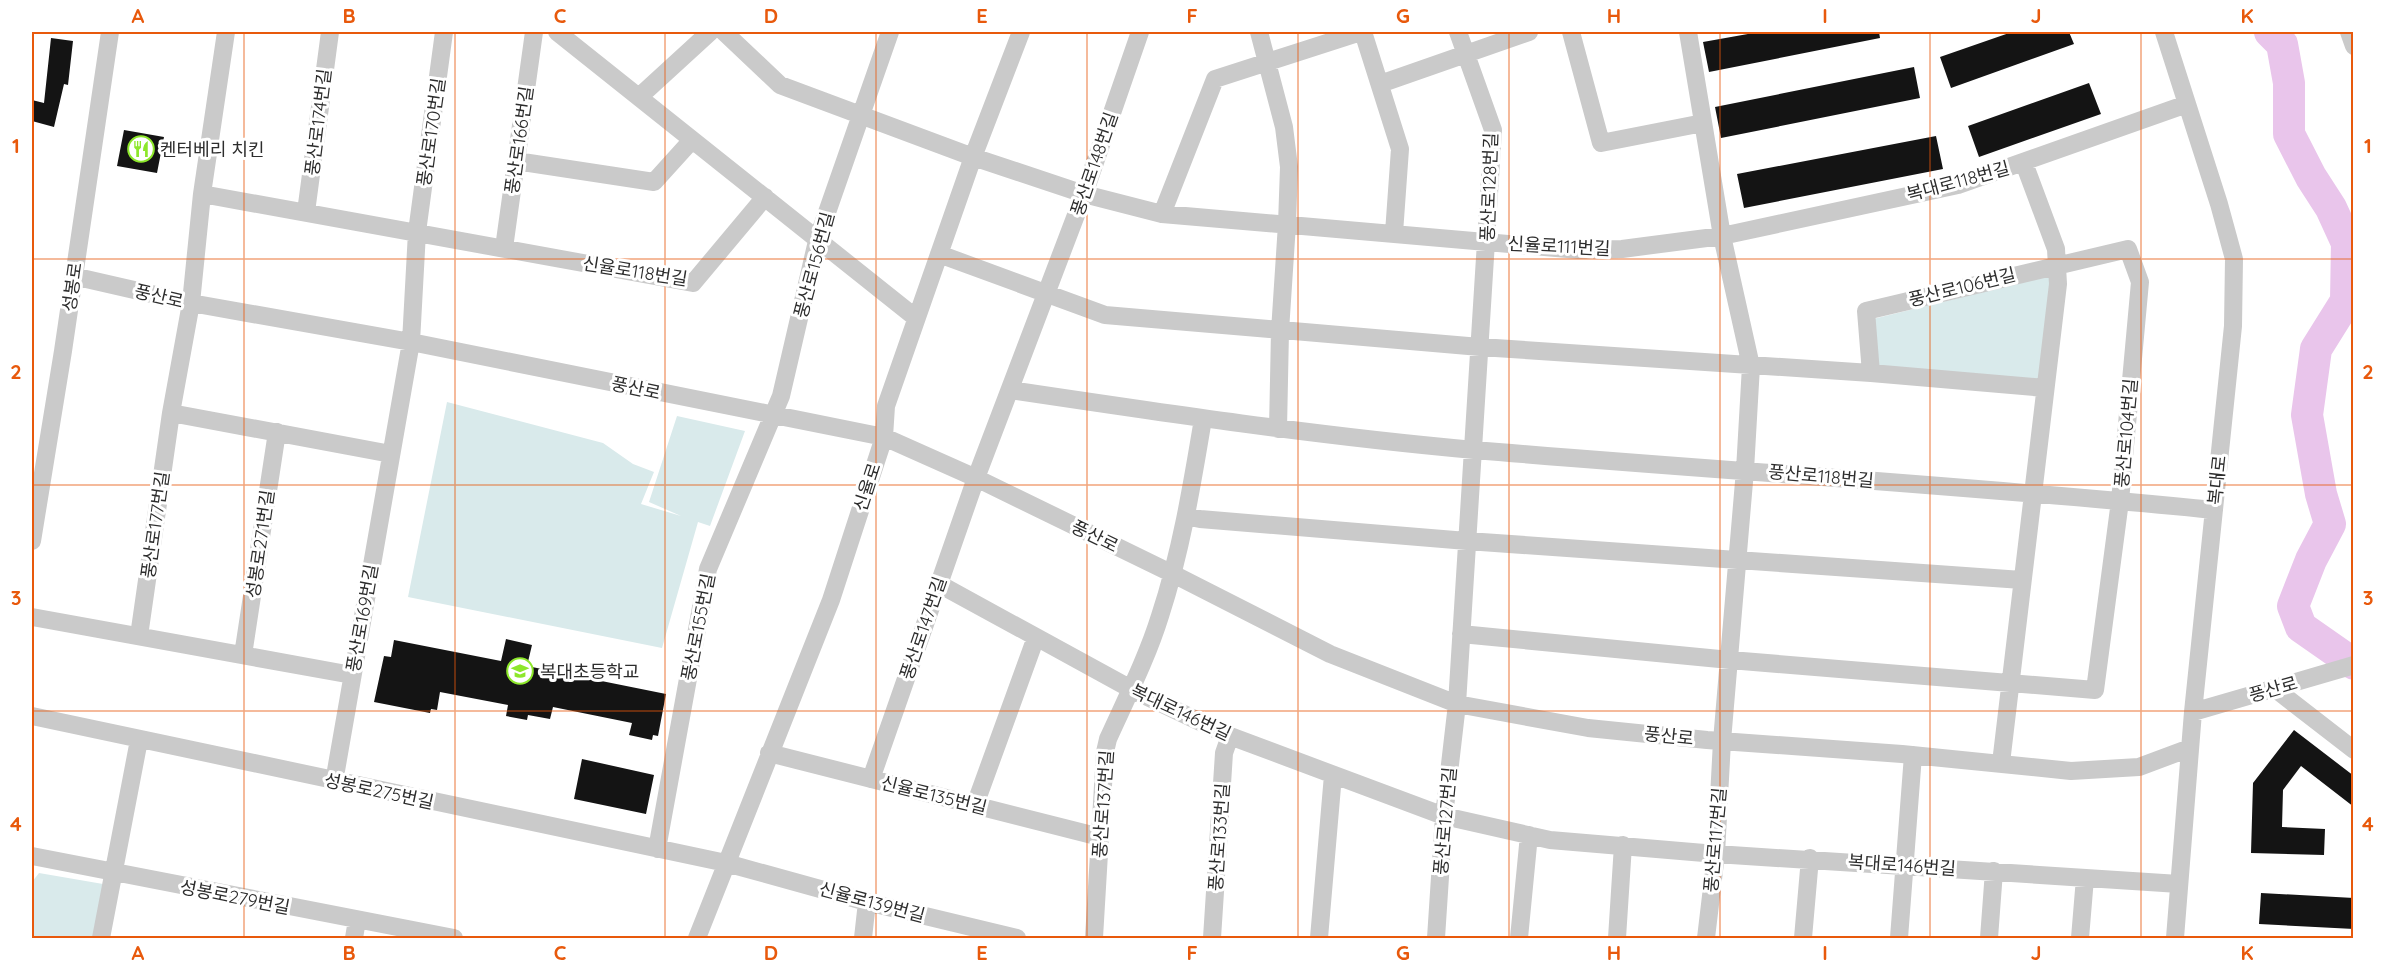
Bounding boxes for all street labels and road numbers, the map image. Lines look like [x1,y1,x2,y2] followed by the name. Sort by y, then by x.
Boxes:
[300,67,336,177] street label: 풍산로174번길
[412,76,450,188] street label: 풍산로170번길
[500,85,538,195] street label: 풍산로166번길
[1065,109,1123,219] street label: 풍산로148번길
[1476,132,1502,242] street label: 풍산로128번길
[1904,156,2012,206] street label: 복대로118번길
[789,209,839,321] street label: 풍산로156번길
[1507,232,1611,260] street label: 신율로111번길
[581,251,689,291] street label: 신율로118번길
[57,261,87,313] street label: 성봉로
[1906,263,2018,311] street label: 풍산로106번길
[132,279,186,313] street label: 풍산로
[609,372,663,404] street label: 풍산로
[2110,377,2142,489] street label: 풍산로104번길
[2203,454,2231,506] street label: 복대로
[848,460,886,514] street label: 신율로
[1767,460,1875,492] street label: 풍산로118번길
[136,470,174,580] street label: 풍산로177번길
[241,488,279,600] street label: 성봉로271번길
[1068,515,1122,557] street label: 풍산로
[341,562,383,674] street label: 풍산로169번길
[676,571,720,683] street label: 풍산로155번길
[895,573,951,683] street label: 풍산로147번길
[2246,671,2300,707] street label: 풍산로
[1127,679,1235,745] street label: 복대로146번길
[1643,722,1695,750] street label: 풍산로
[1088,749,1118,859] street label: 풍산로137번길
[1429,766,1461,876] street label: 풍산로127번길
[322,768,436,814] street label: 성봉로275번길
[878,771,990,819] street label: 신율로135번길
[1204,782,1234,892] street label: 풍산로133번길
[1699,787,1731,893] street label: 풍산로117번길
[1847,850,1957,880] street label: 복대로146번길
[178,875,292,919] street label: 성봉로279번길
[816,877,928,927] street label: 신율로139번길

